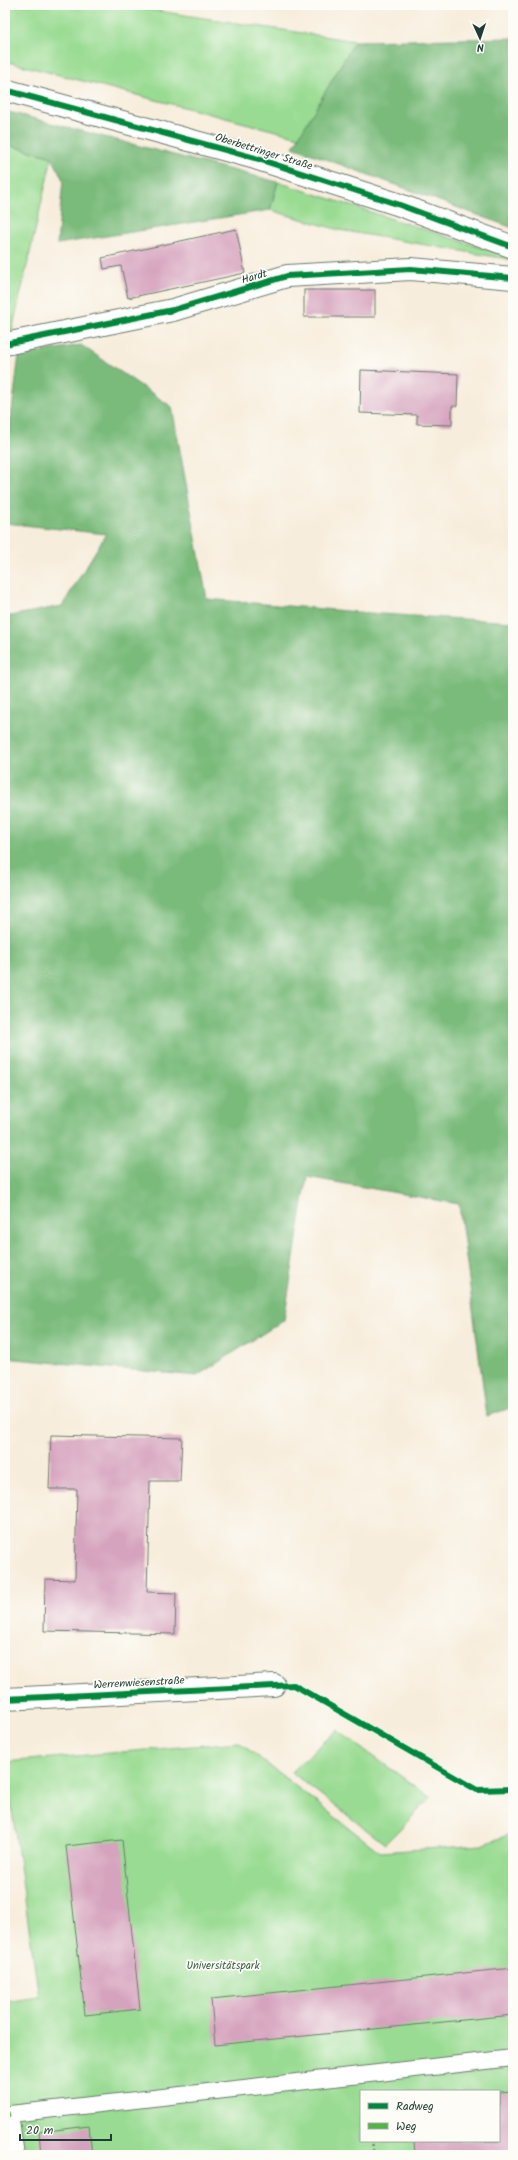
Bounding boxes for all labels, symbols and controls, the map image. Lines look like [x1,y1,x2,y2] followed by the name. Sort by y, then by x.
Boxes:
[460,18,500,58] north arrow
[476,38,484,56] text: N
[213,129,315,175] street label: Oberbettringer Straße
[239,265,270,289] street label: Hardt
[93,1672,185,1694] street label: Werrenwiesenstraße
[186,1957,260,1975] park label: Universitätspark
[360,2090,500,2142] legend
[396,2097,434,2116] text: Radweg
[20,2116,111,2142] scale bar
[396,2117,417,2136] text: Weg
[26,2121,54,2140] text: 20 m

